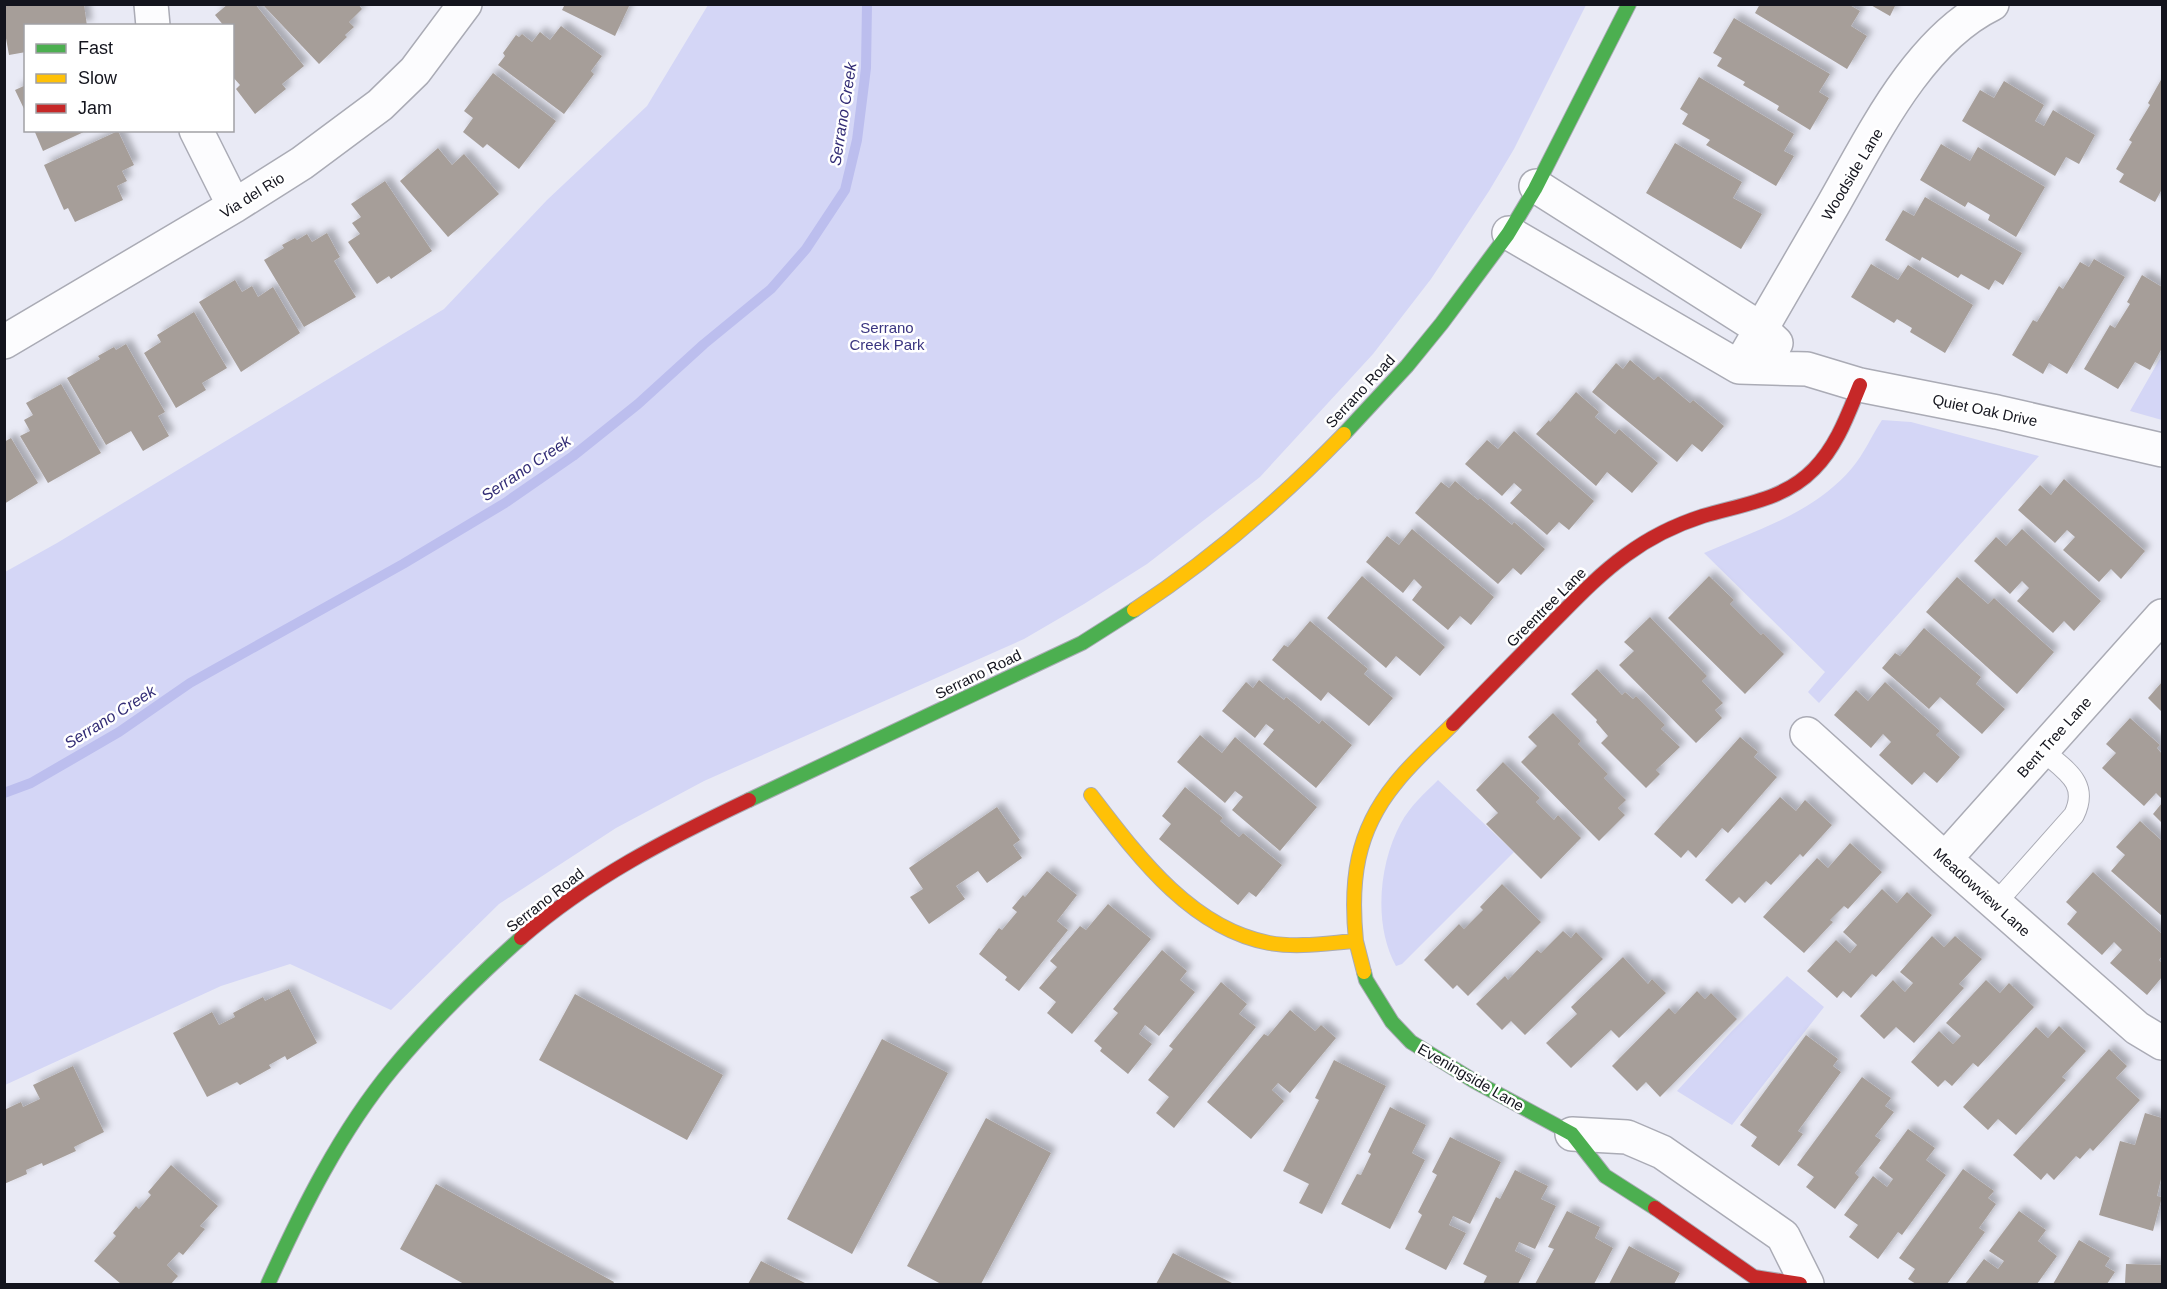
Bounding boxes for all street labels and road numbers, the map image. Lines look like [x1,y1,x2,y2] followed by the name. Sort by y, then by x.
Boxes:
[1818,125,1886,223] street label: Woodside Lane
[217,169,287,221] street label: Via del Rio
[1322,351,1398,431] street label: Serrano Road
[1931,391,2039,429] street label: Quiet Oak Drive
[1503,564,1589,650] street label: Greentree Lane
[932,646,1024,702] street label: Serrano Road
[2013,693,2095,781] street label: Bent Tree Lane
[1930,844,2034,940] street label: Meadowview Lane
[503,865,587,935] street label: Serrano Road
[1415,1040,1527,1114] street label: Eveningside Lane

